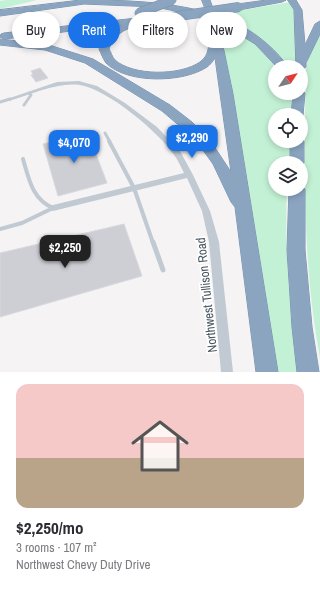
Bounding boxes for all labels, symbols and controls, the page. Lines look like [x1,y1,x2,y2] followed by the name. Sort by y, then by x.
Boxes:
[12,12,60,48] chip: Buy
[68,12,120,48] chip: Rent
[128,12,188,48] chip: Filters
[196,12,247,48] chip: New
[268,60,308,100] north arrow
[268,60,308,196] map controls
[268,108,308,148] button: locate
[159,125,225,159] pin: $2,290
[176,129,208,146] text: $2,290
[41,130,107,164] pin: $4,070
[58,134,90,151] text: $4,070
[268,156,308,196] button: layers
[32,235,98,269] pin: $2,250
[192,236,221,353] street label: Northwest Tullison Road
[49,239,81,256] text: $2,250
[124,410,196,482] icon: home
[16,516,83,539] text: $2,250/mo
[16,539,97,556] text: 3 rooms · 107 m²
[16,556,150,573] text: Northwest Chevy Duty Drive

